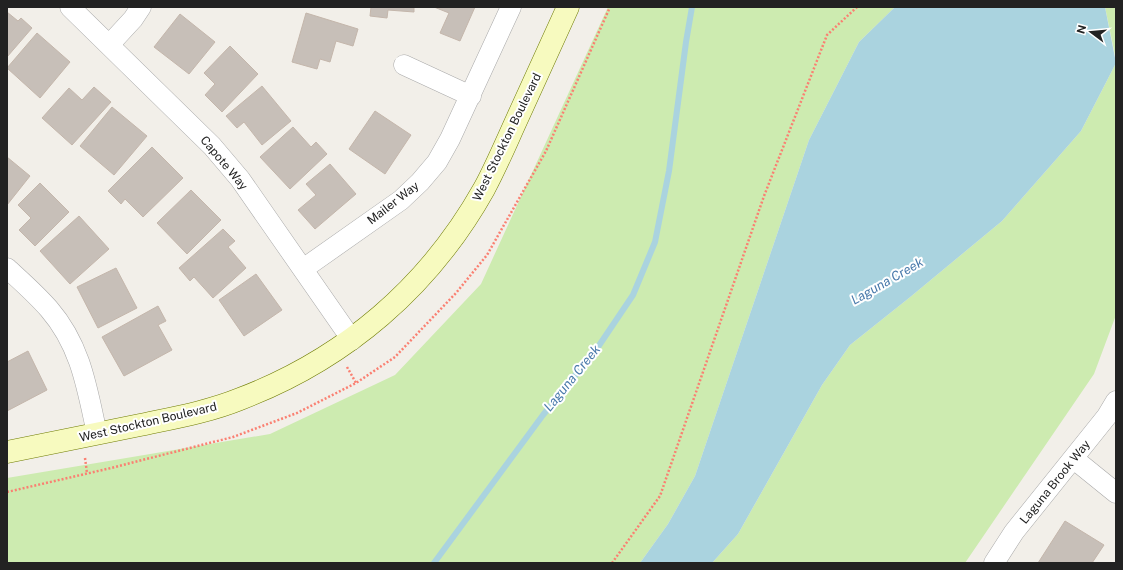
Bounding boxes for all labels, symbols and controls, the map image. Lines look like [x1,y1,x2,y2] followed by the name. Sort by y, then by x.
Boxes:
[1071,12,1111,52] north arrow
[1074,23,1088,35] text: N
[470,71,544,203] street label: West Stockton Boulevard
[197,133,251,193] street label: Capote Way
[364,178,422,227] street label: Mailer Way
[848,254,926,308] water label: Laguna Creek
[541,342,603,414] water label: Laguna Creek
[78,399,218,445] street label: West Stockton Boulevard
[1017,437,1093,527] street label: Laguna Brook Way

